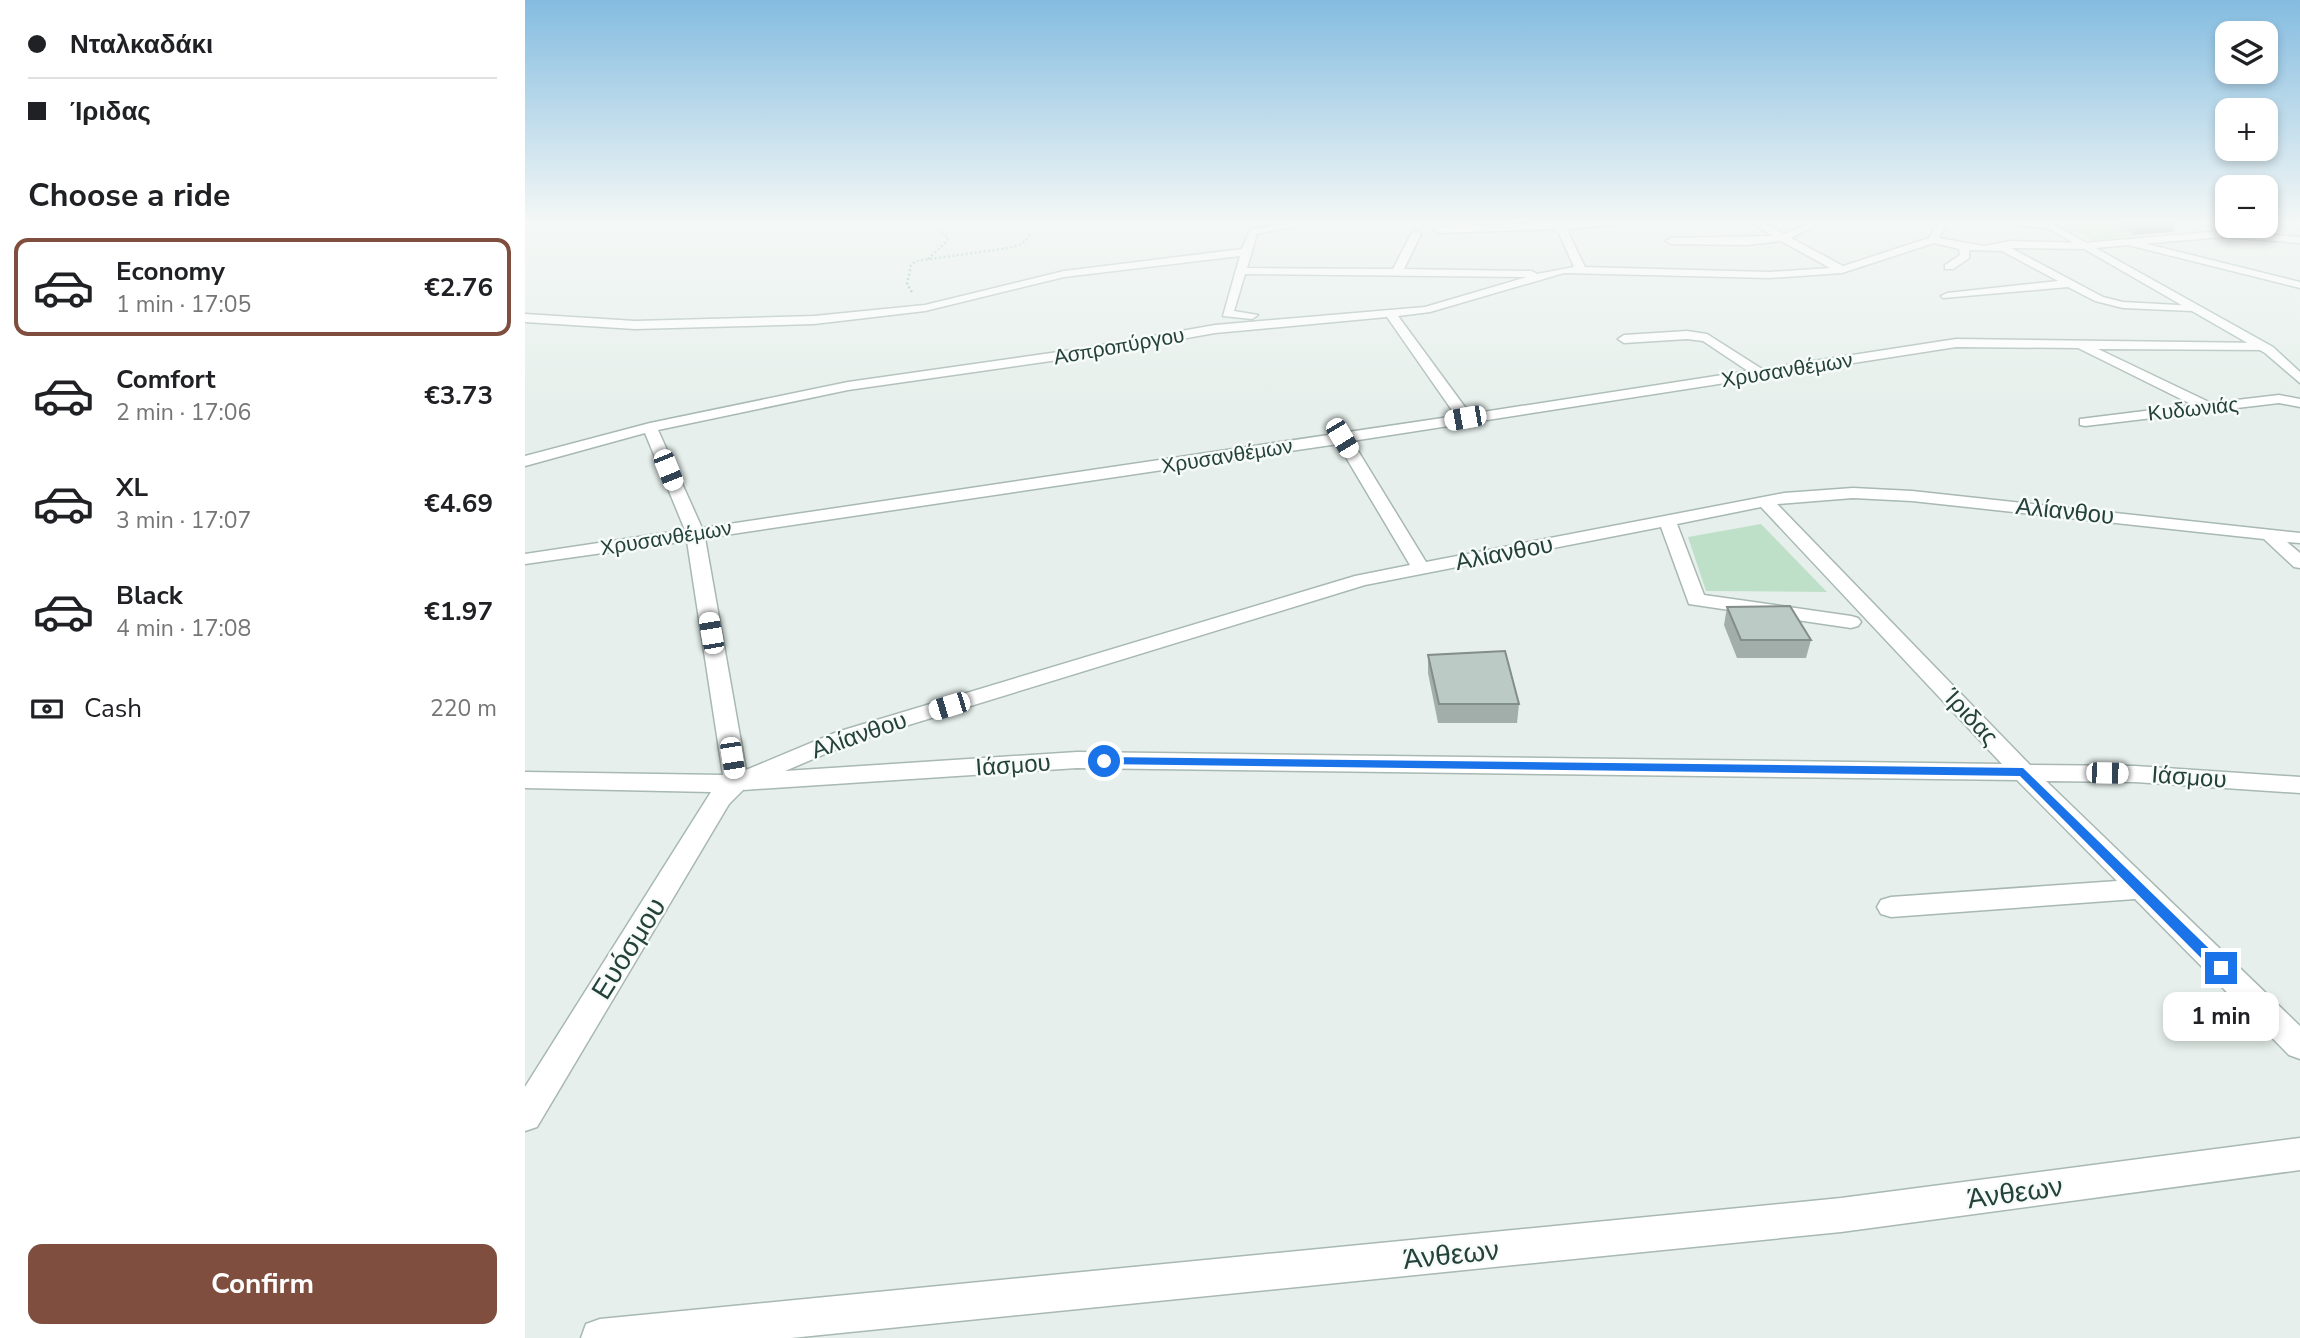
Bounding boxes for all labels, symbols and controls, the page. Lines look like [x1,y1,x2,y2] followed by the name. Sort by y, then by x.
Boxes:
[2215,21,2278,238] map controls
[2215,21,2278,84] button: layers
[70,27,213,62] text: Νταλκαδάκι
[70,94,151,129] text: Ίριδας
[2215,98,2278,161] button: +
[28,174,230,217] text: Choose a ride
[2215,175,2278,238] button: −
[116,254,225,289] text: Economy
[32,256,95,319] icon: car
[424,270,493,305] text: €2.76
[116,289,251,320] text: 1 min · 17:05
[1051,321,1187,371] street label: Ασπροπύργου
[1719,346,1855,394] street label: Χρυσανθέμων
[116,362,216,397] text: Comfort
[32,364,95,427] icon: car
[424,378,493,413] text: €3.73
[2146,390,2240,428] street label: Κυδωνιάς
[116,397,251,428] text: 2 min · 17:06
[1443,404,1488,432] car
[1323,415,1362,461] car
[1159,432,1295,480] street label: Χρυσανθέμων
[651,447,686,493] car
[116,470,148,505] text: XL
[32,472,95,535] icon: car
[424,486,493,521] text: €4.69
[2014,490,2116,532] street label: Αλίανθου
[116,505,251,536] text: 3 min · 17:07
[598,514,734,562] street label: Χρυσανθέμων
[1452,528,1556,578] street label: Αλίανθου
[116,578,183,613] text: Black
[32,580,95,643] icon: car
[424,594,493,629] text: €1.97
[698,610,725,656] car
[116,613,251,644] text: 4 min · 17:08
[1936,681,2006,752] street label: Ίριδας
[28,690,66,728] icon: cash
[926,690,973,722] car
[84,691,142,726] text: Cash
[430,693,497,724] text: 220 m
[807,704,911,766] street label: Αλίανθου
[719,736,746,780] car
[1088,745,1120,777] route start
[974,746,1052,784] street label: Ιάσμου
[2150,758,2228,796] street label: Ιάσμου
[2086,762,2129,784] car
[583,890,675,1007] street label: Ευόσμου
[2205,952,2237,984] route end
[2163,992,2279,1042] callout: 1 min
[2191,1001,2251,1032] text: 1 min
[1965,1167,2065,1218] street label: Άνθεων
[1401,1231,1501,1279] street label: Άνθεων
[28,1244,497,1324] button: Confirm

